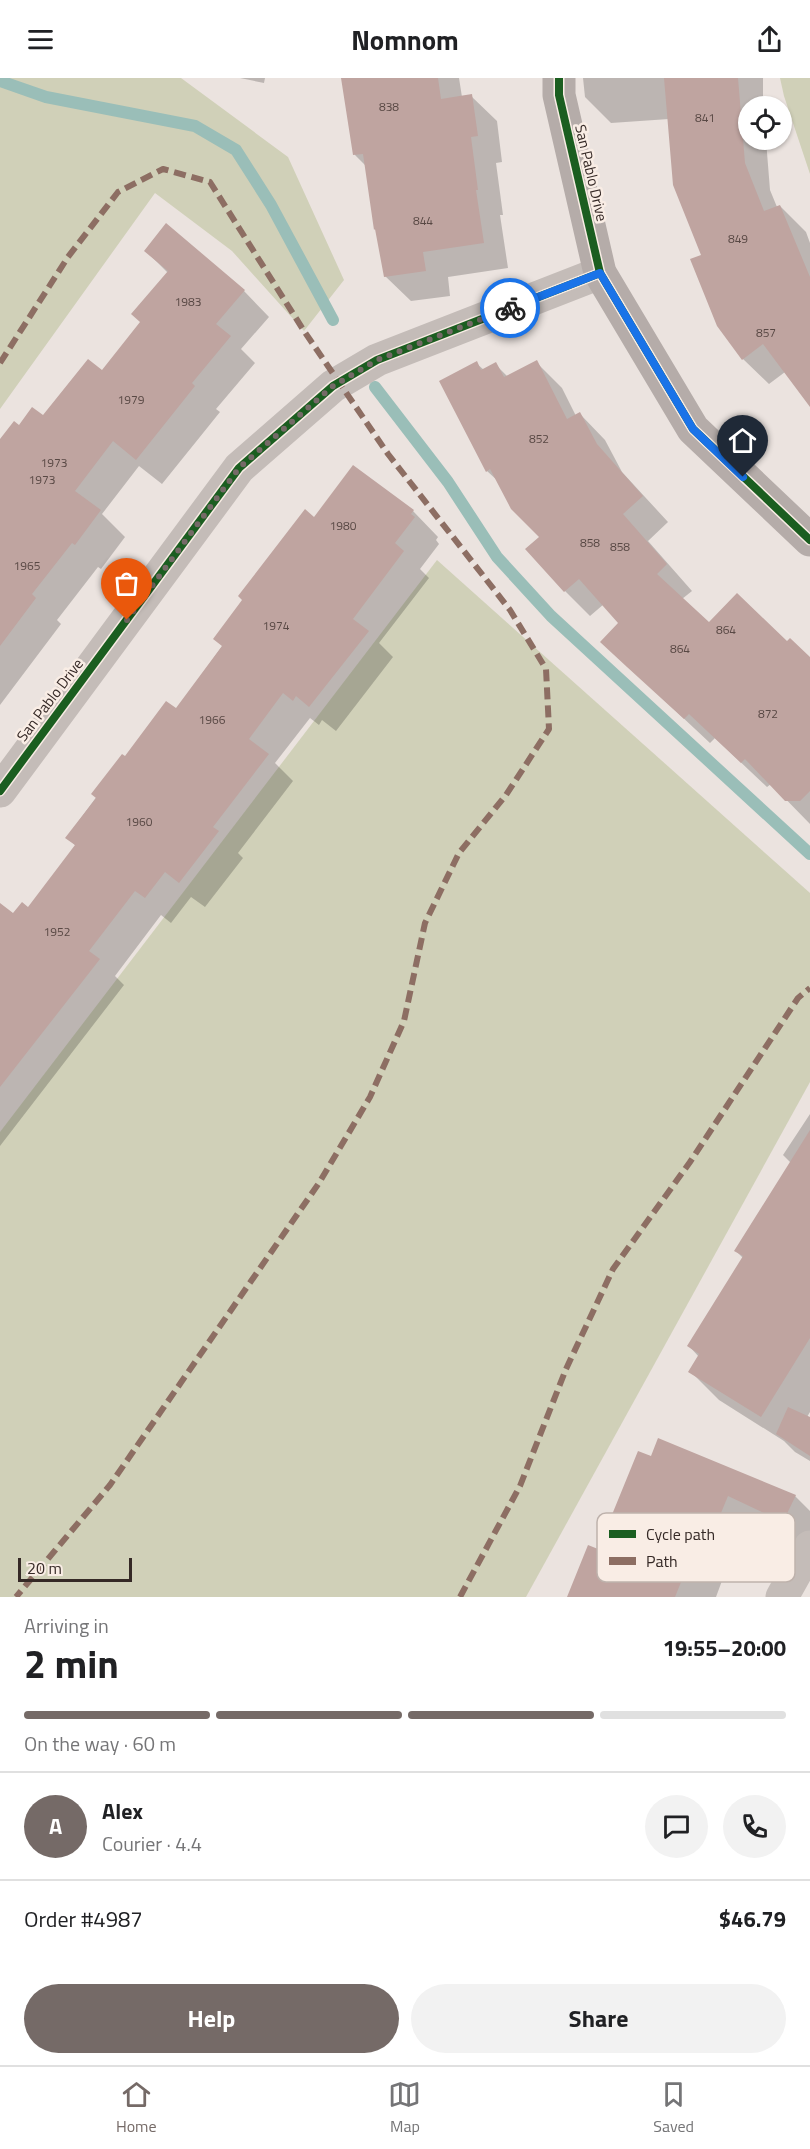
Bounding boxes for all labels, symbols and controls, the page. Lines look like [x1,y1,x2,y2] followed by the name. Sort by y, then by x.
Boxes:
[351,19,459,60] text: Nomnom
[24,23,57,56] icon: menu
[753,23,786,56] icon: share
[738,96,792,150] map controls
[738,96,792,150] button: locate
[379,97,399,116] house number: 838
[695,108,715,127] house number: 841
[569,122,614,224] street label: San Pablo Drive
[413,211,433,230] house number: 844
[728,229,748,248] house number: 849
[480,278,540,338] courier
[175,292,201,311] house number: 1983
[494,292,527,325] icon: bike
[756,323,776,342] house number: 857
[118,390,145,409] house number: 1979
[717,415,768,477] pin
[726,424,759,457] icon: home
[529,429,549,448] house number: 852
[41,453,67,472] house number: 1973
[29,470,55,489] house number: 1973
[330,516,357,535] house number: 1980
[580,533,600,552] house number: 858
[610,537,630,556] house number: 858
[14,556,41,575] house number: 1965
[101,558,152,620] pin
[110,567,143,600] icon: bag
[263,616,290,635] house number: 1974
[716,620,736,639] house number: 864
[670,639,690,658] house number: 864
[11,653,88,746] street label: San Pablo Drive
[758,704,778,723] house number: 872
[199,710,226,729] house number: 1966
[126,812,153,831] house number: 1960
[44,922,70,941] house number: 1952
[597,1513,795,1582] legend
[646,1522,715,1546] text: Cycle path
[646,1549,678,1573] text: Path
[18,1555,132,1582] scale bar
[27,1556,62,1580] text: 20 m
[24,1610,109,1641] text: Arriving in
[663,1631,786,1665] text: 19:55–20:00
[24,1634,119,1693] text: 2 min
[24,1728,176,1759] text: On the way · 60 m
[102,1794,143,1828] text: Alex
[645,1795,708,1858] button: chat
[723,1795,786,1858] button: phone
[49,1809,62,1843] text: A
[102,1828,202,1859] text: Courier · 4.4
[24,1902,143,1936] text: Order #4987
[719,1902,786,1936] text: $46.79
[24,1984,399,2053] button: Help
[411,1984,786,2053] button: Share
[116,2078,157,2138] tab: Home
[388,2078,421,2138] tab: Map
[653,2078,694,2138] tab: Saved

